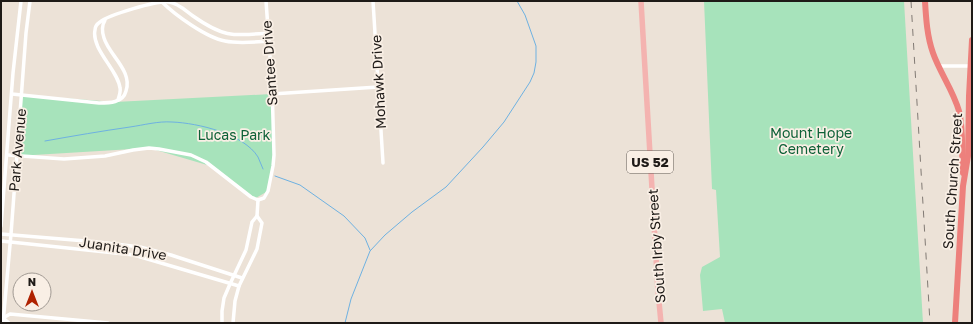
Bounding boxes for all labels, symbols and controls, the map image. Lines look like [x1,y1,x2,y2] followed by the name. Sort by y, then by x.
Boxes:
[258,20,280,106] street label: Santee Drive
[367,34,389,130] street label: Mohawk Drive
[5,108,29,192] street label: Park Avenue
[939,112,965,250] street label: South Church Street
[770,124,852,157] park label: Mount Hope Cemetery
[198,126,271,143] park label: Lucas Park
[627,151,673,173] road number: US 52
[644,188,668,304] street label: South Irby Street
[78,233,168,263] street label: Juanita Drive
[12,272,52,312] north arrow
[28,275,36,288] text: N

